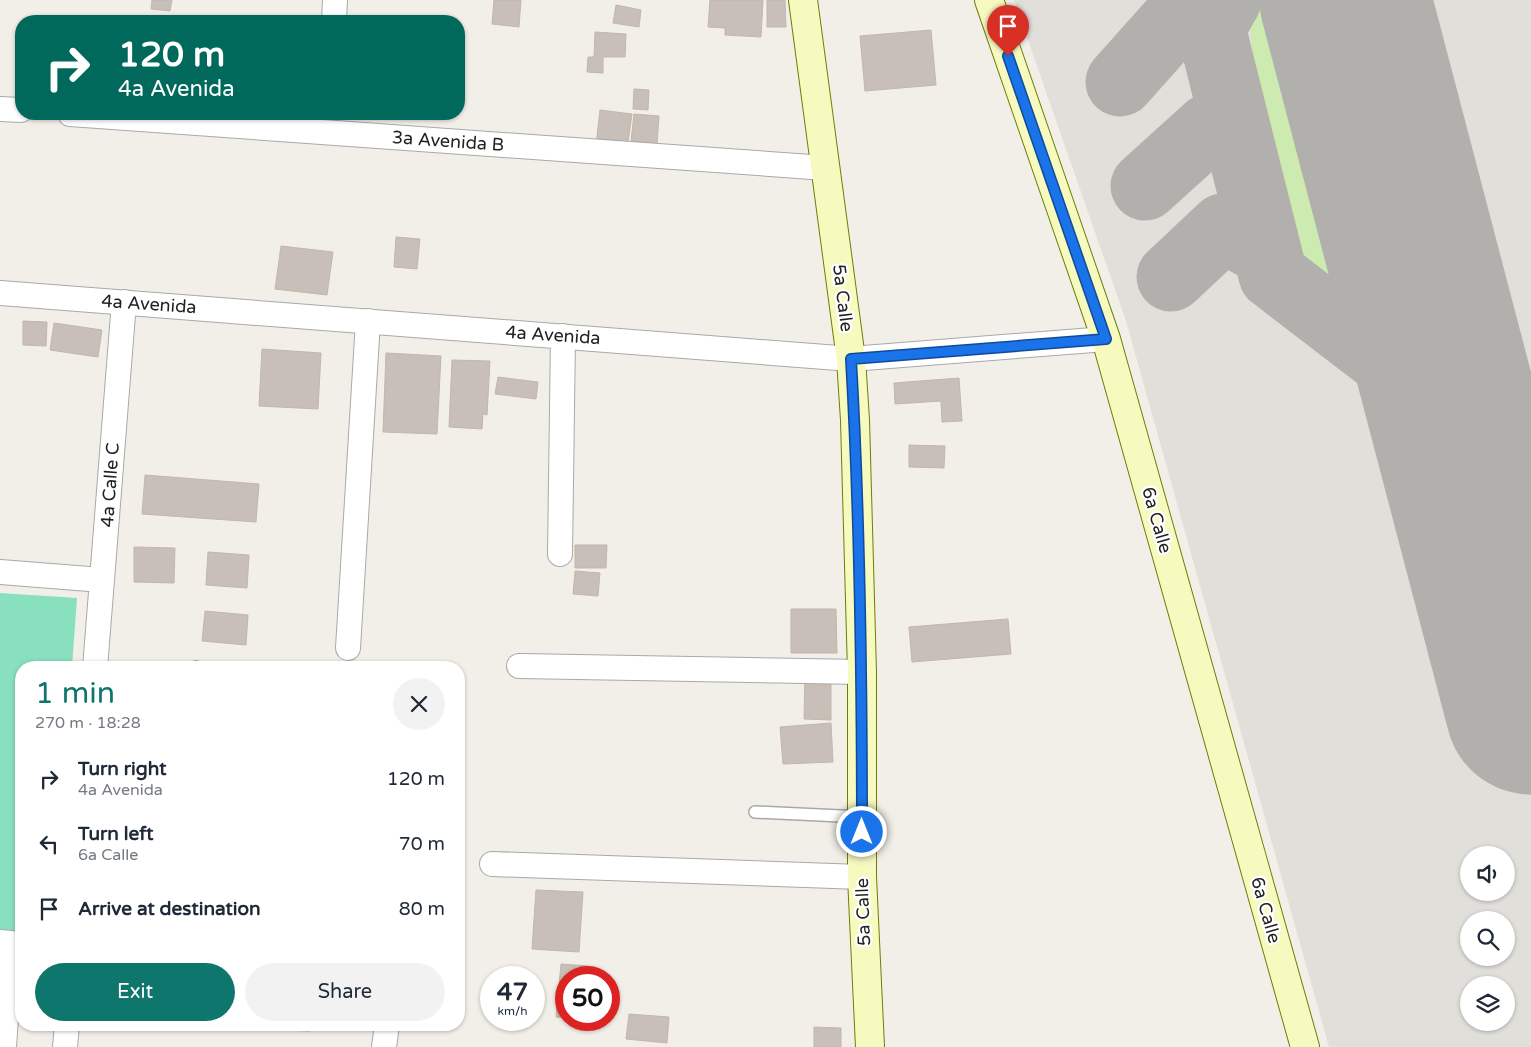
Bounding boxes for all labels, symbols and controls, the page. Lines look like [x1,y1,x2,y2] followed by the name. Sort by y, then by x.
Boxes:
[987,5,1029,56] pin
[994,12,1022,40] icon: arrive
[118,34,225,76] text: 120 m
[35,35,100,100] icon: right
[118,76,235,102] text: 4a Avenida
[391,126,505,156] street label: 3a Avenida B
[828,263,858,333] street label: 5a Calle
[101,290,197,318] street label: 4a Avenida
[505,321,601,349] street label: 4a Avenida
[96,442,124,528] street label: 4a Calle C
[1137,484,1177,556] street label: 6a Calle
[35,675,115,712] text: 1 min
[393,678,445,730] button: close
[35,713,141,733] text: 270 m · 18:28
[78,758,166,780] text: Turn right
[35,765,63,793] icon: right
[387,768,445,790] text: 120 m
[78,780,163,800] text: 4a Avenida
[835,805,887,857] position arrow
[78,823,154,845] text: Turn left
[35,830,63,858] icon: left
[399,833,445,855] text: 70 m
[78,845,138,865] text: 6a Calle
[1460,846,1515,1031] map controls
[1460,846,1515,901] button: sound
[1246,874,1286,946] street label: 6a Calle
[851,878,875,946] street label: 5a Calle
[35,895,63,923] icon: arrive
[78,898,261,920] text: Arrive at destination
[399,898,445,920] text: 80 m
[1460,911,1515,966] button: search
[35,963,235,1021] button: Exit
[245,963,445,1021] button: Share
[555,966,620,1031] speed limit sign: 50
[1460,976,1515,1031] button: layers
[497,977,528,1007] text: 47
[497,1004,528,1018] text: km/h

